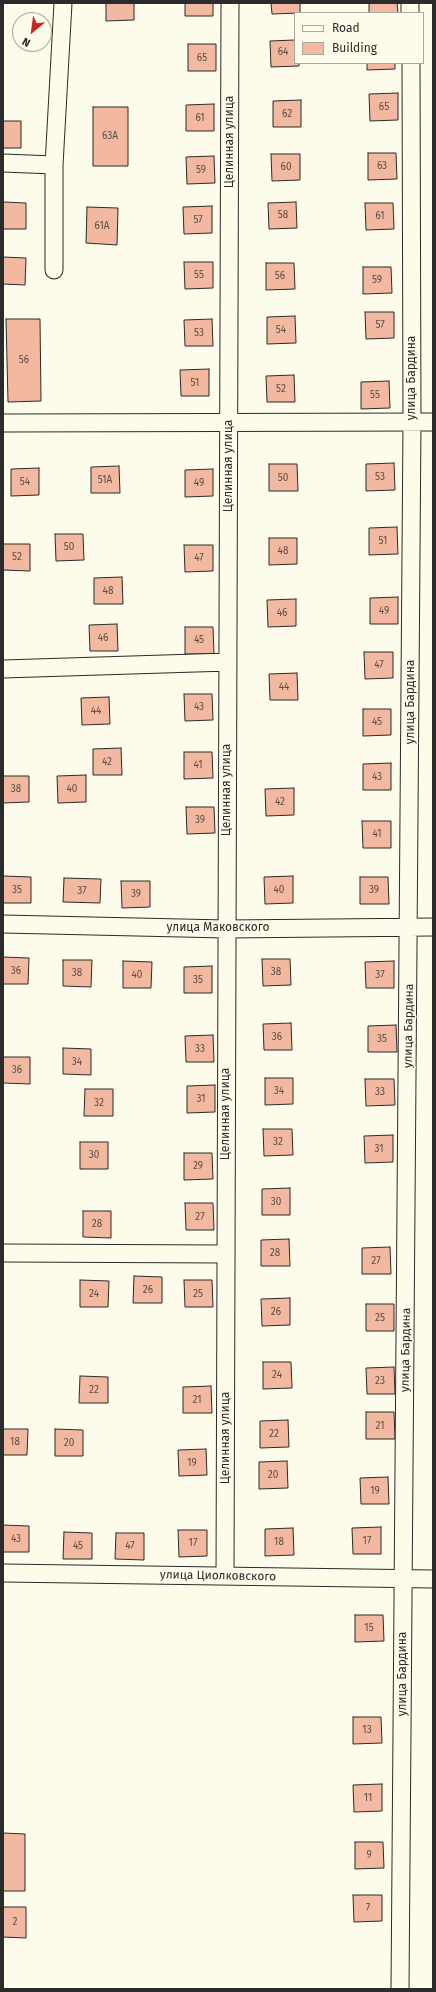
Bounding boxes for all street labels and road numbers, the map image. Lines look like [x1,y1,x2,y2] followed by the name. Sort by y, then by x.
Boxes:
[223,96,237,188] street label: Целинная улица
[405,336,419,420] street label: улица Бардина
[222,420,236,512] street label: Целинная улица
[404,660,418,744] street label: улица Бардина
[220,744,234,836] street label: Целинная улица
[166,921,270,935] street label: улица Маковского
[401,984,417,1068] street label: улица Бардина
[219,1068,233,1160] street label: Целинная улица
[398,1308,414,1392] street label: улица Бардина
[219,1392,233,1484] street label: Целинная улица
[160,1568,276,1584] street label: улица Циолковского
[396,1632,410,1716] street label: улица Бардина

